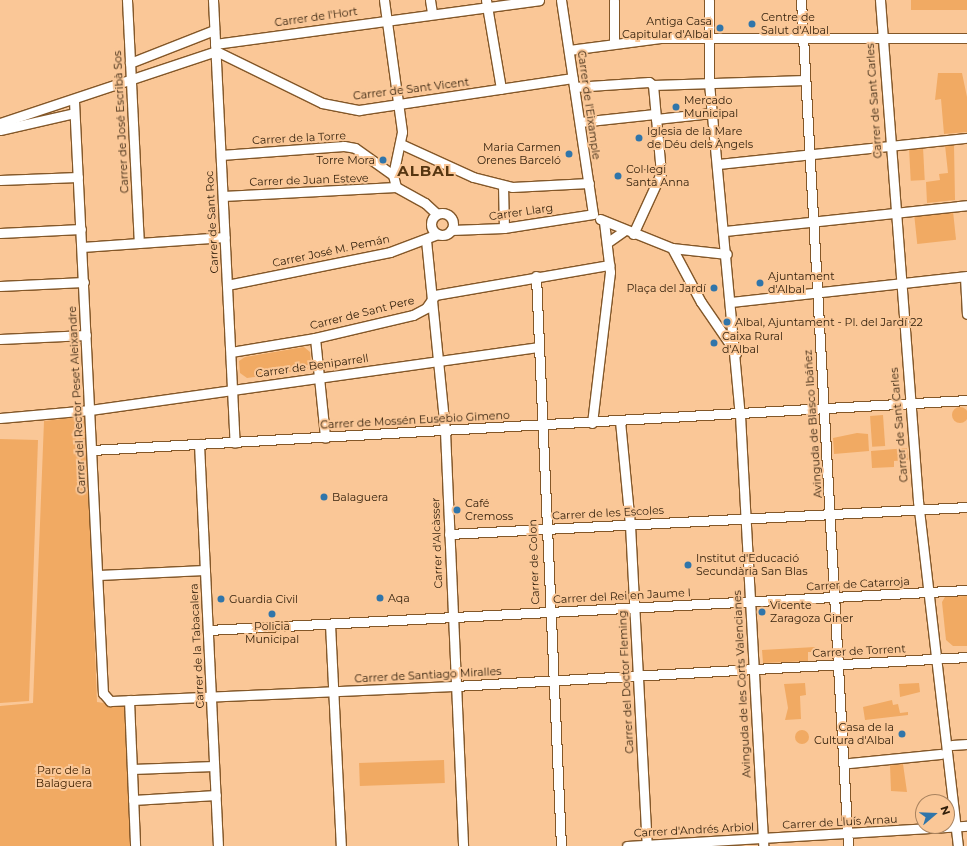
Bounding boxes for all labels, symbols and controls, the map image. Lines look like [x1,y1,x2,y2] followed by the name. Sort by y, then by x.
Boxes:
[274,5,358,29] street label: Carrer de l'Hort
[761,11,829,37] place label: Centre de Salut d'Albal
[622,15,712,41] place label: Antiga Casa Capitular d'Albal
[746,18,758,30] marker: Centre de Salut d'Albal
[715,23,725,33] marker: Antiga Casa Capitular d'Albal
[863,43,885,159] street label: Carrer de Sant Carles
[111,50,131,194] street label: Carrer de José Escribà Sos
[575,50,603,160] street label: Carrer de l'Eixample
[352,75,470,103] street label: Carrer de Sant Vicent
[684,94,738,120] place label: Mercado Municipal
[671,102,681,112] marker: Mercado Municipal
[647,125,753,151] place label: Iglesia de la Mare de Déu dels Àngels
[252,129,346,147] street label: Carrer de la Torre
[634,133,644,143] marker: Iglesia de la Mare de Déu dels Àngels
[477,141,561,167] place label: Maria Carmen Orenes Barceló
[564,149,574,159] marker: Maria Carmen Orenes Barceló
[316,153,375,167] place label: Torre Mora
[378,155,388,165] marker: Torre Mora
[397,162,455,180] district label: ALBAL
[626,163,690,189] place label: Col·legi Santa Anna
[203,170,221,274] street label: Carrer de Sant Roc
[249,171,369,189] street label: Carrer de Juan Esteve
[613,171,623,181] marker: Col·legi Santa Anna
[488,201,554,223] street label: Carrer Llarg
[271,232,391,270] street label: Carrer José M. Pemán
[768,270,835,296] place label: Ajuntament d'Albal
[755,278,765,288] marker: Ajuntament d'Albal
[626,281,706,295] place label: Plaça del Jardí
[709,283,719,293] marker: Plaça del Jardí
[308,294,416,332] street label: Carrer de Sant Pere
[65,306,89,494] street label: Carrer del Rector Peset Aleixandre
[735,315,923,329] place label: Albal, Ajuntament - Pl. del Jardí 22
[722,317,732,327] marker: Albal, Ajuntament - Pl. del Jardí 22
[722,330,783,356] place label: Caixa Rural d'Albal
[709,338,719,348] marker: Caixa Rural d'Albal
[801,349,825,499] street label: Avinguda de Blasco Ibáñez
[255,352,369,380] street label: Carrer de Beniparrell
[887,367,911,483] street label: Carrer de Sant Carles
[320,408,510,432] street label: Carrer de Mossén Eusebio Gimeno
[332,490,388,504] place label: Balaguera
[319,492,329,502] marker: Balaguera
[429,497,445,589] street label: Carrer d'Alcàsser
[465,497,513,523] place label: Café Cremoss
[552,503,664,523] street label: Carrer de les Escoles
[452,505,462,515] marker: Café Cremoss
[526,519,542,605] street label: Carrer de Colon
[696,552,808,578] place label: Institut d'Educació Secundària San Blas
[683,560,693,570] marker: Institut d'Educació Secundària San Blas
[806,575,910,593] street label: Carrer de Catarroja
[187,583,207,709] street label: Carrer de la Tabacalera
[553,586,691,606] street label: Carrer del Rei en Jaume I
[730,590,754,778] street label: Avinguda de les Corts Valencianes
[388,591,410,605] place label: Aqa
[229,592,298,606] place label: Guardia Civil
[375,593,385,603] marker: Aqa
[216,594,226,604] marker: Guardia Civil
[770,599,853,625] place label: Vicente Zaragoza Giner
[757,607,767,617] marker: Vicente Zaragoza Giner
[267,609,277,619] marker: Policia Municipal
[616,610,636,754] street label: Carrer del Doctor Fleming
[245,620,299,646] place label: Policia Municipal
[812,642,906,660] street label: Carrer de Torrent
[354,665,502,685] street label: Carrer de Santiago Miralles
[814,721,894,747] place label: Casa de la Cultura d'Albal
[897,729,907,739] marker: Casa de la Cultura d'Albal
[36,764,92,790] park label: Parc de la Balaguera
[915,794,955,834] north arrow
[937,804,953,817] text: N
[782,812,898,832] street label: Carrer de Lluís Arnau
[634,820,754,840] street label: Carrer d'Andrés Arbiol

